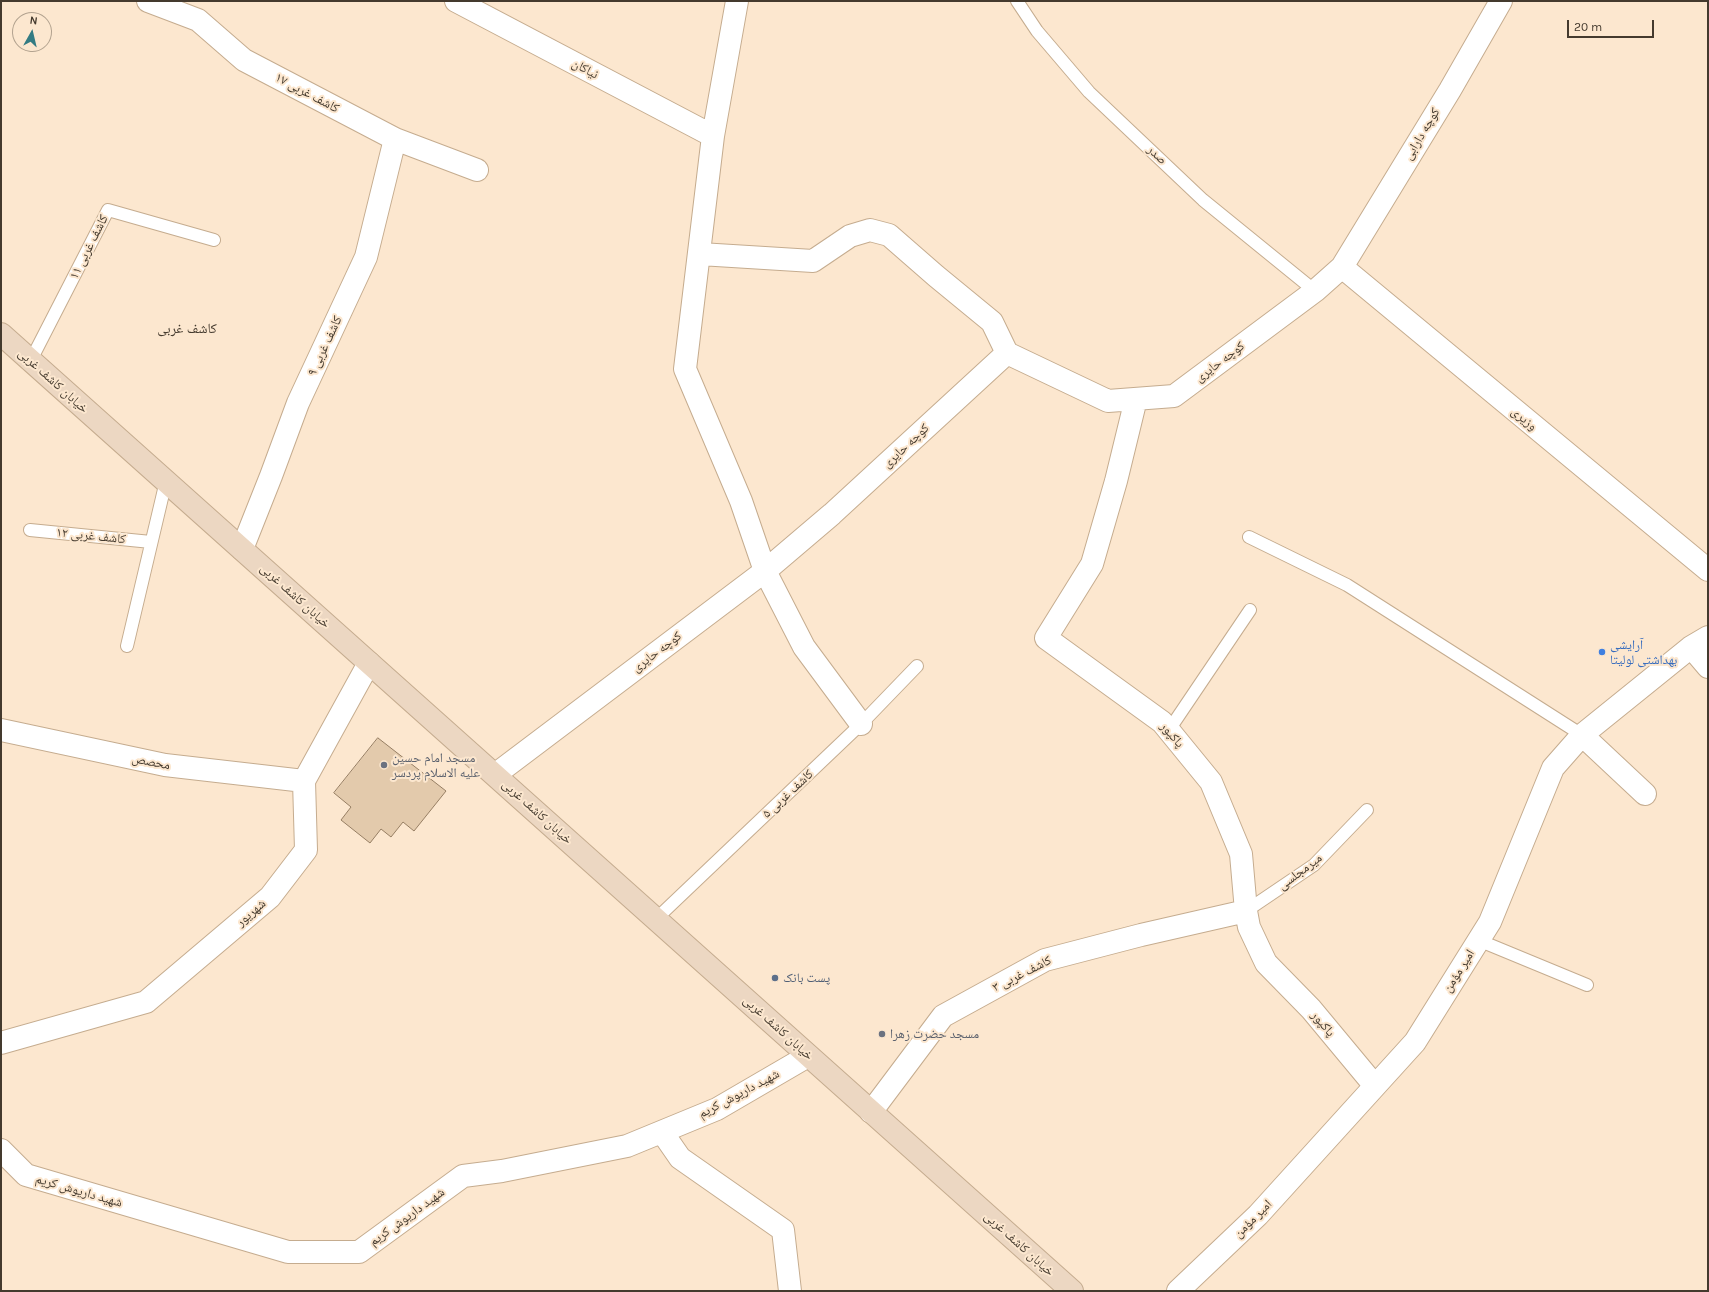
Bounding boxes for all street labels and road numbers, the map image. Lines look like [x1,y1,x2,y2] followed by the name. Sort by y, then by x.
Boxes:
[569,56,601,82] street label: نیاکان
[272,70,342,116] street label: کاشف غربی ۱۷
[1400,105,1444,163] street label: کوچه دارابی
[1144,142,1170,168] street label: صدر
[66,212,112,282] street label: کاشف غربی ۱۱
[304,314,346,378] street label: کاشف غربی ۹
[1192,338,1248,386] street label: کوچه حایری
[15,345,91,417] street label: خیابان کاشف غربی
[1508,404,1540,434] street label: وزیری
[879,421,933,471] street label: کوچه حایری
[55,525,127,547] street label: کاشف غربی ۱۲
[257,560,333,632] street label: خیابان کاشف غربی
[629,628,685,676] street label: کوچه حایری
[1157,719,1187,751] street label: پاکپور
[130,751,172,773] street label: محصص
[759,766,817,822] street label: کاشف غربی ۵
[499,776,575,848] street label: خیابان کاشف غربی
[1275,850,1325,894] street label: میرمجلسی
[233,896,269,930] street label: شهریور
[1440,947,1478,995] street label: امیر مؤمن
[990,952,1054,996] street label: کاشف غربی ۳
[740,992,816,1064] street label: خیابان کاشف غربی
[1308,1008,1338,1040] street label: پاکپور
[696,1066,782,1122] street label: شهید داریوش کریم
[34,1171,124,1211] street label: شهید داریوش کریم
[366,1184,448,1250] street label: شهید داریوش کریم
[1231,1197,1275,1241] street label: امیر مؤمن
[981,1208,1057,1280] street label: خیابان کاشف غربی

